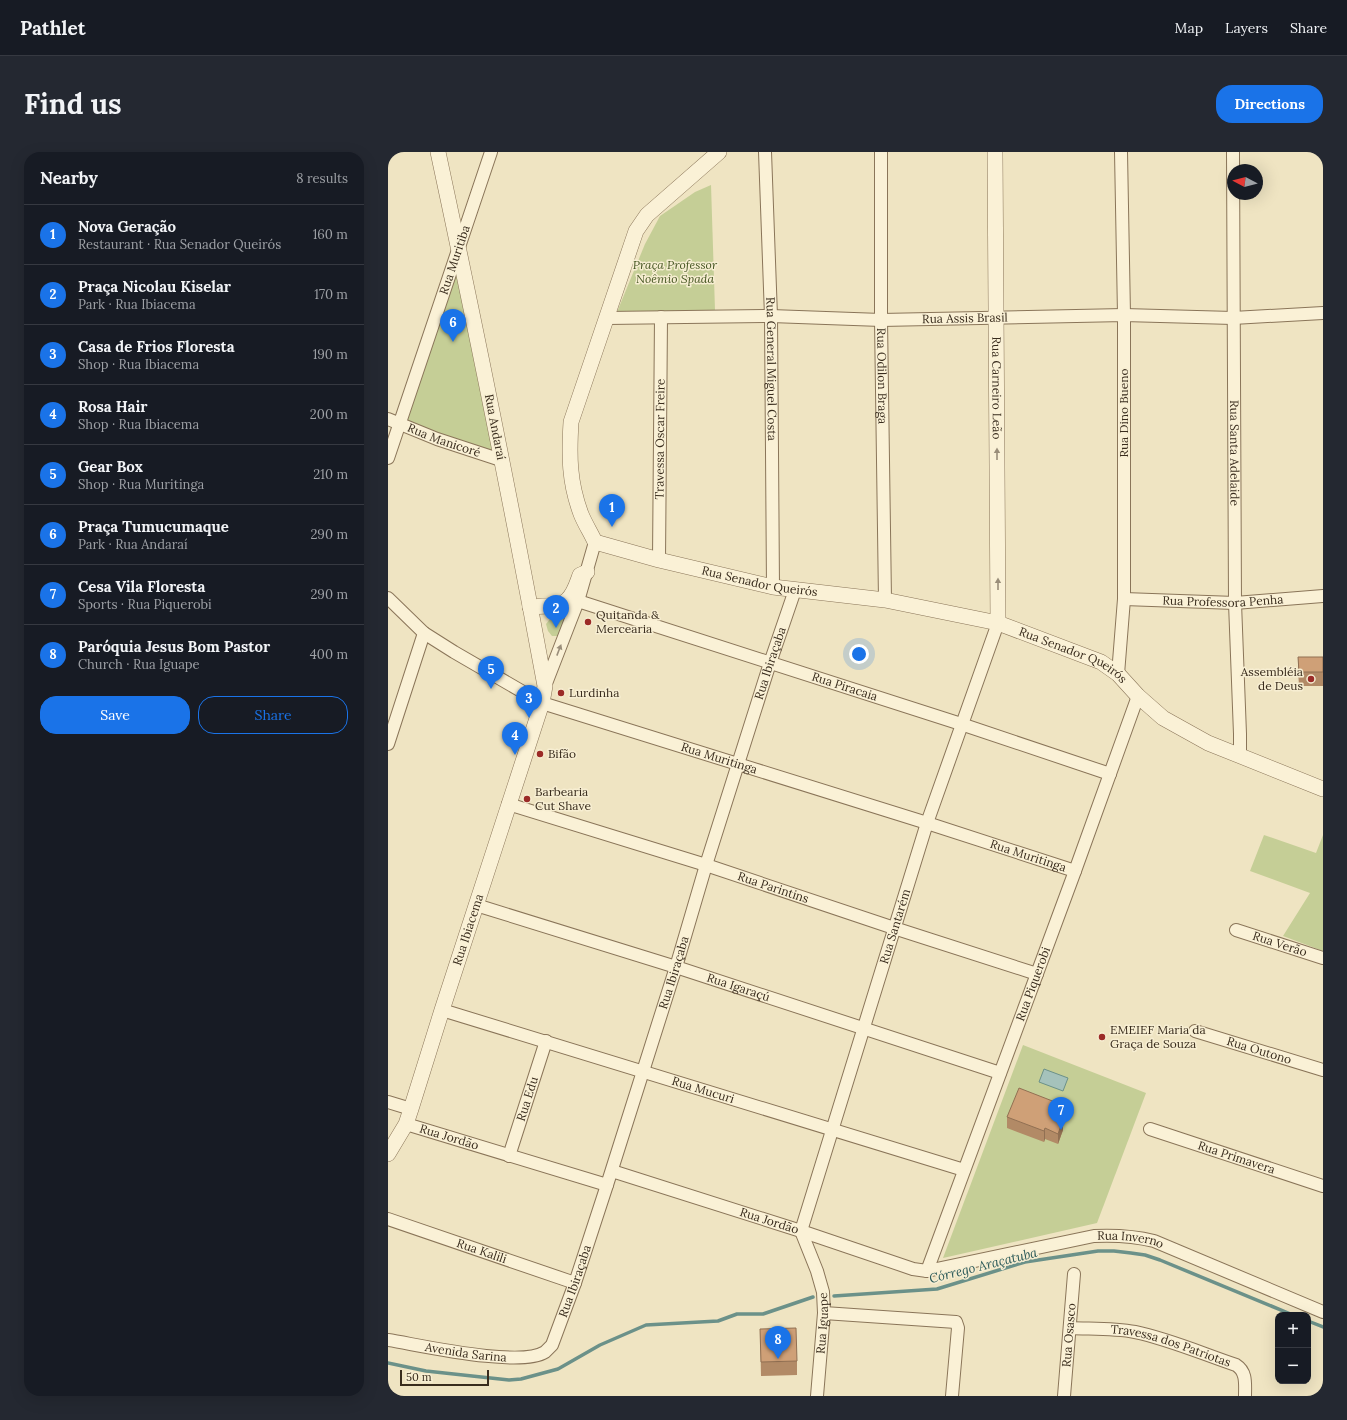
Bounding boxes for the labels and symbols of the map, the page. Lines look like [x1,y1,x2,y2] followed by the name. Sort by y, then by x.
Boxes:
[1227,164,1263,200] north arrow
[436,223,473,296] street label: Rua Muritiba
[633,257,718,286] park label: Praça Professor Noêmio Spada
[763,296,780,441] street label: Rua General Miguel Costa
[440,309,466,342] pin: 6
[922,309,1008,326] street label: Rua Assis Brasil
[874,328,890,424] street label: Rua Odilon Braga
[989,336,1005,440] street label: Rua Carneiro Leão
[1116,368,1131,458] street label: Rua Dino Bueno
[651,378,667,499] street label: Travessa Oscar Freire
[482,393,509,461] street label: Rua Andaraí
[1227,400,1243,507] street label: Rua Santa Adelaide
[405,420,483,460] street label: Rua Manicoré
[994,447,1000,460] one-way arrow
[599,494,625,527] pin: 1
[700,562,819,599] street label: Rua Senador Queirós
[995,577,1001,590] one-way arrow
[1162,591,1284,610] street label: Rua Professora Penha
[543,595,569,628] pin: 2
[596,607,660,636] place label: Quitanda & Mercearia
[583,617,593,627] marker: Quitanda & Mercearia
[1017,624,1131,686] street label: Rua Senador Queirós
[751,625,789,701] street label: Rua Ibiraçaba
[557,643,563,655] one-way arrow
[849,644,869,664] your location
[478,656,504,689] pin: 5
[1240,664,1303,693] place label: Assembléia de Deus
[810,669,880,704] street label: Rua Piracaia
[1306,674,1316,684] marker: Assembléia de Deus
[516,685,542,718] pin: 3
[569,685,619,700] place label: Lurdinha
[556,688,566,698] marker: Lurdinha
[502,722,528,755] pin: 4
[679,739,759,777] street label: Rua Muritinga
[548,746,576,761] place label: Bifão
[535,749,545,759] marker: Bifão
[535,784,591,813] place label: Barbearia Cut Shave
[522,794,532,804] marker: Barbearia Cut Shave
[988,836,1068,875] street label: Rua Muritinga
[736,868,811,906] street label: Rua Parintins
[876,887,913,966] street label: Rua Santarém
[449,892,486,967] street label: Rua Ibiacema
[1251,928,1309,959] street label: Rua Verão
[655,934,692,1011] street label: Rua Ibiraçaba
[1012,945,1053,1023] street label: Rua Piquerobi
[705,970,772,1004] street label: Rua Igaraçú
[1110,1022,1206,1051] place label: EMEIEF Maria da Graça de Souza
[1097,1032,1107,1042] marker: EMEIEF Maria da Graça de Souza
[1225,1033,1293,1067] street label: Rua Outono
[670,1073,736,1106] street label: Rua Mucuri
[513,1075,541,1123] street label: Rua Edu
[1048,1097,1074,1130] pin: 7
[418,1121,481,1153] street label: Rua Jordão
[1196,1137,1277,1177] street label: Rua Primavera
[738,1204,801,1237] street label: Rua Jordão
[1097,1228,1166,1251] street label: Rua Inverno
[455,1235,509,1266] street label: Rua Kalili
[555,1243,594,1319] street label: Rua Ibiraçaba
[927,1244,1040,1287] water label: Córrego Araçatuba
[813,1292,831,1355] street label: Rua Iguape
[1058,1303,1079,1368] street label: Rua Osasco
[1110,1321,1233,1370] street label: Travessa dos Patriotas
[765,1326,791,1359] pin: 8
[423,1339,507,1364] street label: Avenida Sarina
[400,1368,489,1387] scale bar

